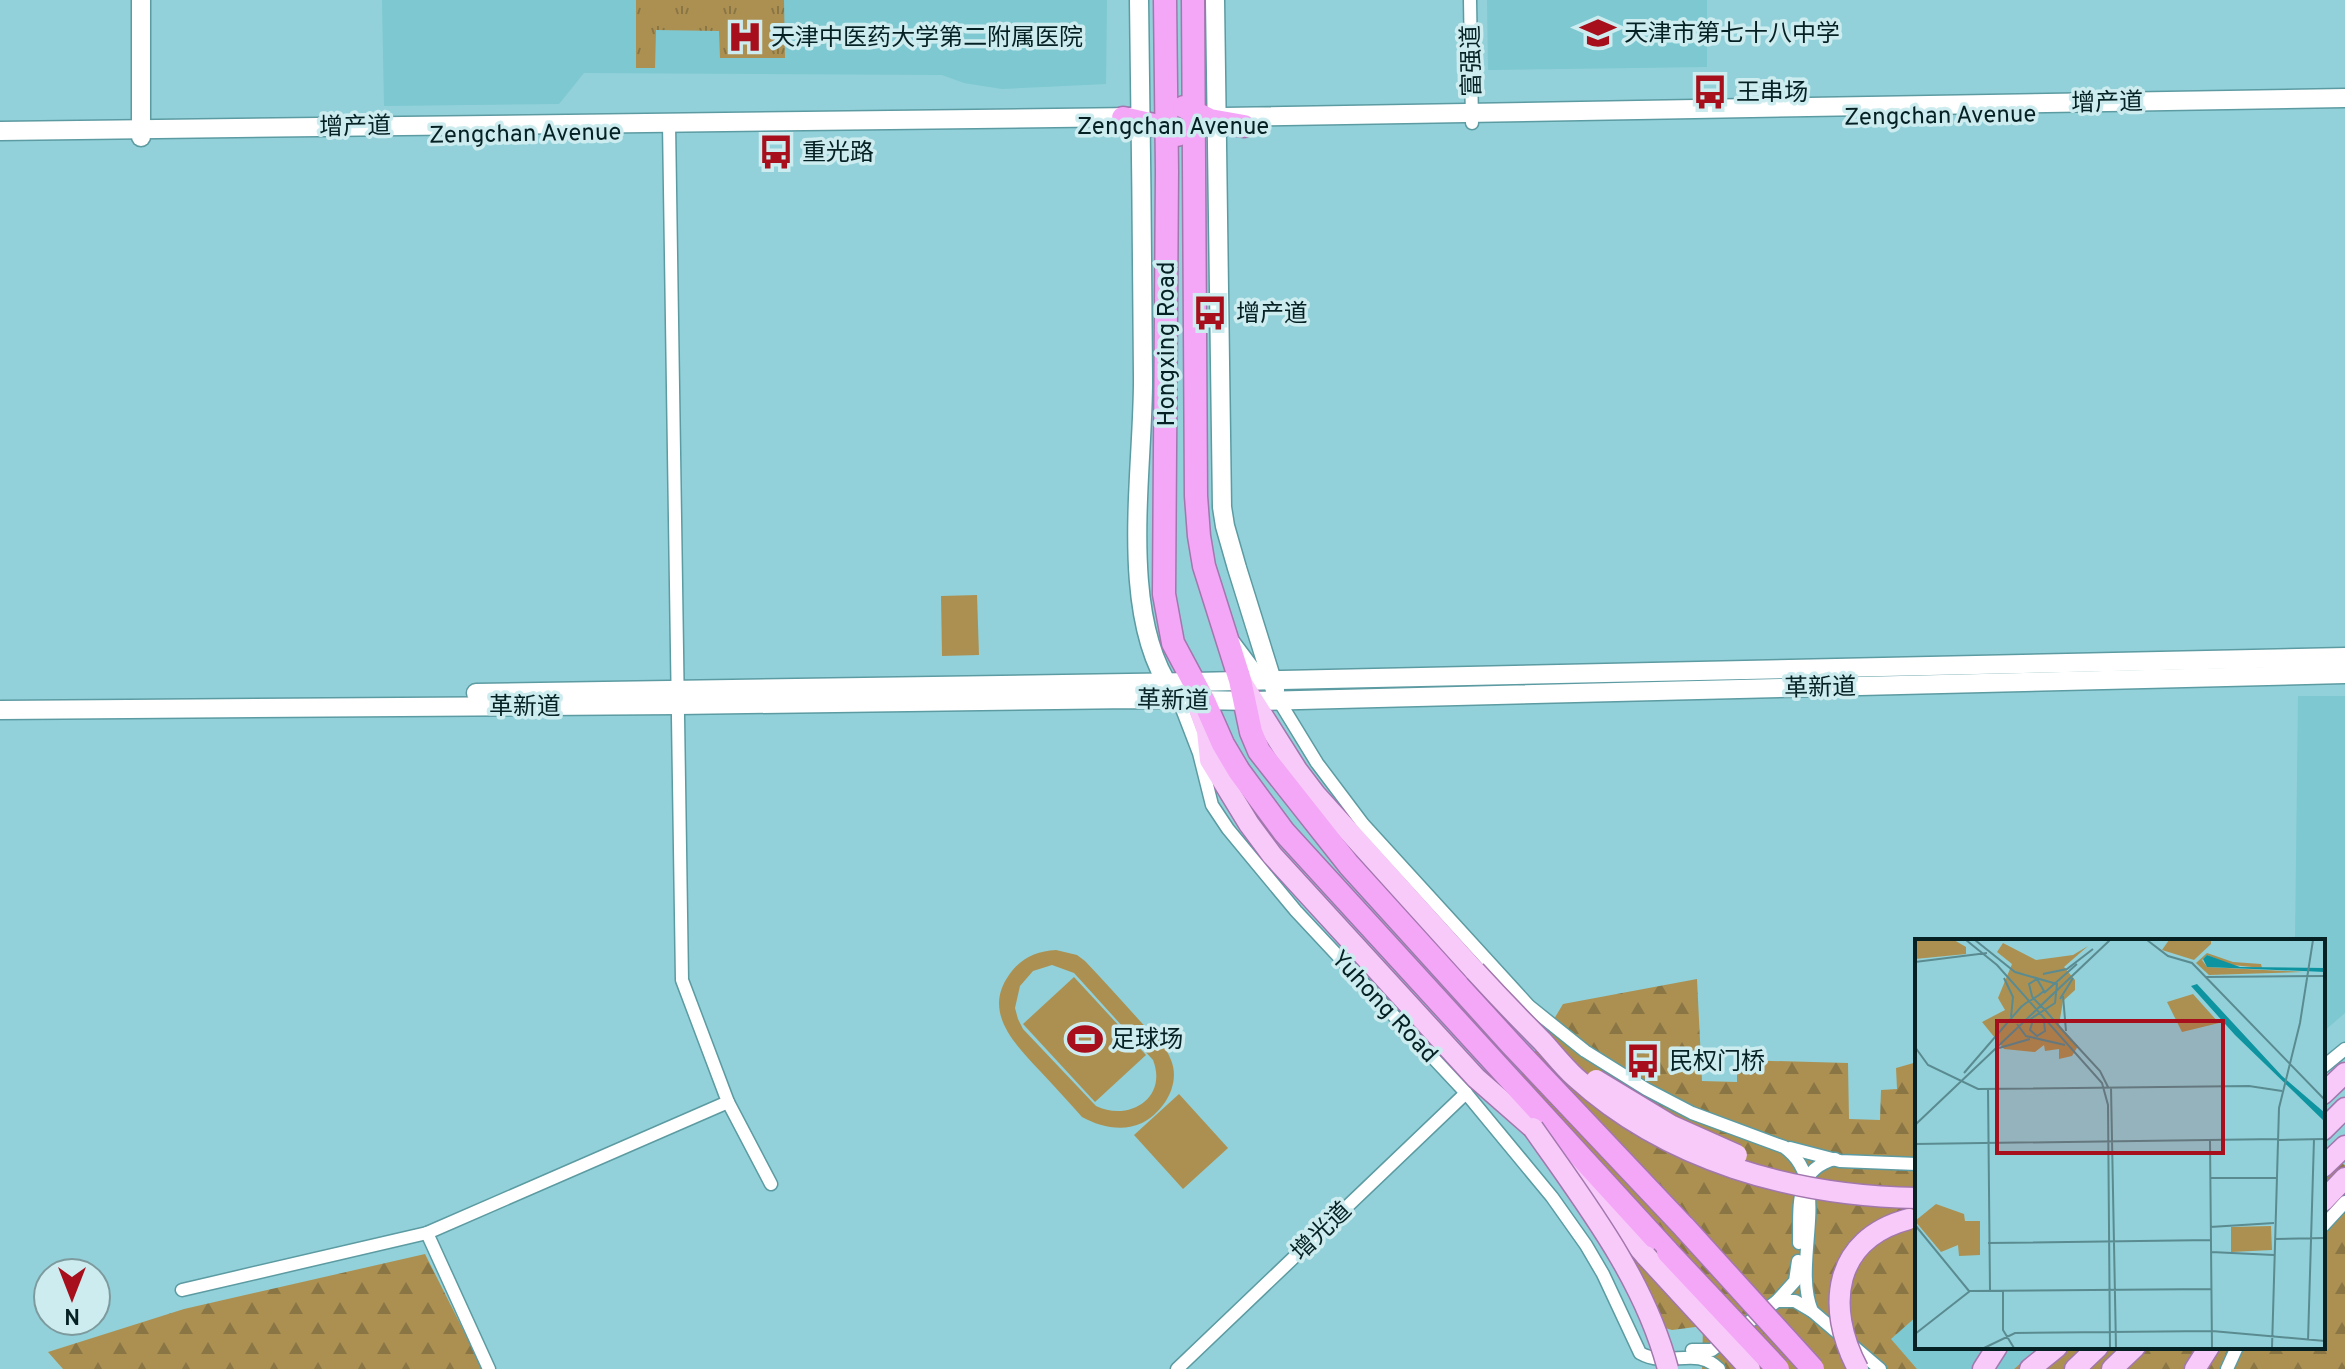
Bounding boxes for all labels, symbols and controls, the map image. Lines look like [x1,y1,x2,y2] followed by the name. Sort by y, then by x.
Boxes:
[1579,14,1617,52] school or university icon: 天津市第七十八中学
[726,18,764,56] hospital icon: 天津中医药大学第二附属医院
[1624,20,1840,50] place label: 天津市第七十八中学
[771,24,1083,54] place label: 天津中医药大学第二附属医院
[1457,25,1489,97] street label: 富强道
[1691,73,1729,111] bus stop icon: 王串场
[1736,79,1808,109] place label: 王串场
[2071,88,2143,120] street label: 增产道
[1844,100,2037,134] street label: Zengchan Avenue
[319,112,391,144] street label: 增产道
[1077,113,1269,143] street label: Zengchan Avenue
[429,118,622,152] street label: Zengchan Avenue
[757,133,795,171] bus stop icon: 重光路
[802,139,874,169] place label: 重光路
[1153,262,1183,426] street label: Hongxing Road
[1191,294,1229,332] bus stop icon: 增产道
[1236,300,1308,330] place label: 增产道
[1784,673,1856,705] street label: 革新道
[1137,686,1209,718] street label: 革新道
[489,693,561,723] street label: 革新道
[1915,939,2325,1349] inset map
[1324,945,1443,1070] street label: Yuhong Road
[1066,1020,1104,1058] sports icon: 足球场
[1111,1026,1183,1056] place label: 足球场
[1624,1042,1662,1080] bus stop icon: 民权门桥
[1669,1048,1765,1078] place label: 民权门桥
[1286,1197,1359,1268] street label: 增光道
[32,1257,112,1337] north arrow
[64,1301,80,1328] text: N

